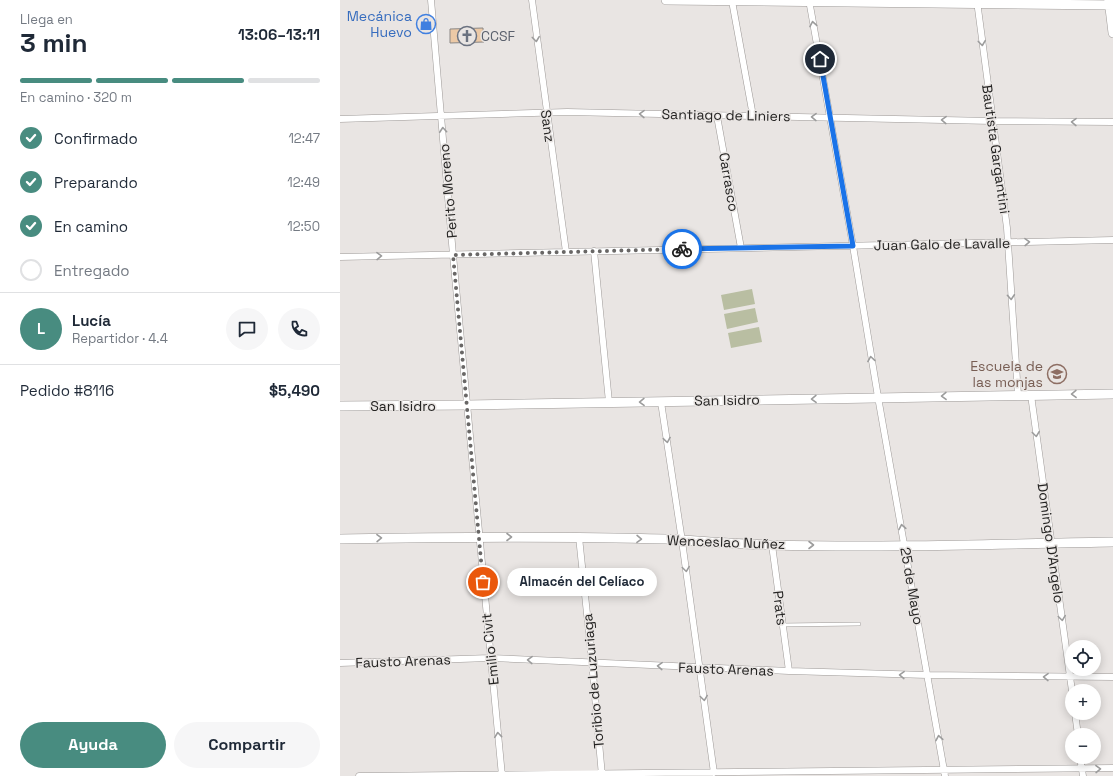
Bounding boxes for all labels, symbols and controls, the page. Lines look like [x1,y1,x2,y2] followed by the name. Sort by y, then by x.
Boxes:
[347,7,412,41] place label: Mecánica Huevo
[20,11,73,28] text: Llega en
[415,13,437,35] shop icon: Mecánica Huevo
[810,21,818,27] one-way arrow
[238,25,320,44] text: 13:06–13:11
[456,25,478,47] church icon: CCSF
[20,26,88,60] text: 3 min
[481,27,516,45] place label: CCSF
[532,36,541,42] one-way arrow
[977,40,986,46] one-way arrow
[803,42,837,76] pin
[809,48,831,70] icon: home
[978,83,1014,215] street label: Bautista Gargantini
[20,89,132,106] text: En camino · 320 m
[661,105,791,125] street label: Santiago de Liniers
[537,109,559,143] street label: Sanz
[639,109,645,118] one-way arrow
[811,113,817,121] one-way arrow
[941,116,947,124] one-way arrow
[1071,118,1077,126] one-way arrow
[20,127,42,149] icon: check
[438,127,447,133] one-way arrow
[54,129,138,148] text: Confirmado
[288,130,320,147] text: 12:47
[435,143,461,239] street label: Perito Moreno
[715,151,743,213] street label: Carrasco
[20,171,42,193] icon: check
[54,173,138,192] text: Preparando
[287,174,320,191] text: 12:49
[20,215,42,237] icon: check
[54,217,128,236] text: En camino
[287,218,320,235] text: 12:50
[662,229,702,269] courier
[874,234,1010,254] street label: Juan Galo de Lavalle
[1024,237,1030,246] one-way arrow
[671,238,693,260] icon: bike
[376,252,382,260] one-way arrow
[54,261,130,280] text: Entregado
[1007,294,1016,300] one-way arrow
[226,308,268,350] button: chat
[278,308,320,350] button: phone
[72,311,111,330] text: Lucía
[37,319,45,338] text: L
[72,330,168,347] text: Repartidor · 4.4
[868,356,876,362] one-way arrow
[970,357,1043,391] place label: Escuela de las monjas
[1046,363,1068,385] school or university icon: Escuela de las monjas
[20,381,114,400] text: Pedido #8116
[269,381,320,400] text: $5,490
[694,390,760,410] street label: San Isidro
[1071,390,1077,398] one-way arrow
[941,392,947,400] one-way arrow
[811,394,817,403] one-way arrow
[370,397,436,415] street label: San Isidro
[639,398,645,406] one-way arrow
[1031,431,1040,437] one-way arrow
[662,437,671,443] one-way arrow
[1034,482,1068,604] street label: Domingo D'Angelo
[898,524,906,530] one-way arrow
[667,531,785,553] street label: Wenceslao Nuñez
[506,533,512,541] one-way arrow
[376,534,382,542] one-way arrow
[636,535,642,543] one-way arrow
[808,541,814,549] one-way arrow
[896,546,928,626] street label: 25 de Mayo
[466,565,500,599] pin
[681,566,690,572] one-way arrow
[507,568,657,596] callout: Almacén del Celíaco
[472,571,494,593] icon: bag
[520,573,644,590] text: Almacén del Celíaco
[769,590,791,626] street label: Prats
[477,612,503,686] street label: Emilio Civit
[578,613,608,749] street label: Toribio de Luzuriaga
[1057,615,1066,621] one-way arrow
[1065,640,1101,764] map controls
[1065,640,1101,676] button: locate
[355,650,451,672] street label: Fausto Arenas
[527,656,533,664] one-way arrow
[678,658,774,680] street label: Fausto Arenas
[657,662,663,670] one-way arrow
[899,670,905,679] one-way arrow
[1043,673,1049,682] one-way arrow
[1065,684,1101,720] button: +
[699,695,708,701] one-way arrow
[20,722,166,768] button: Ayuda
[174,722,320,768] button: Compartir
[1065,728,1101,764] button: −
[494,732,503,738] one-way arrow
[935,734,943,741] one-way arrow
[1095,764,1101,773] one-way arrow

